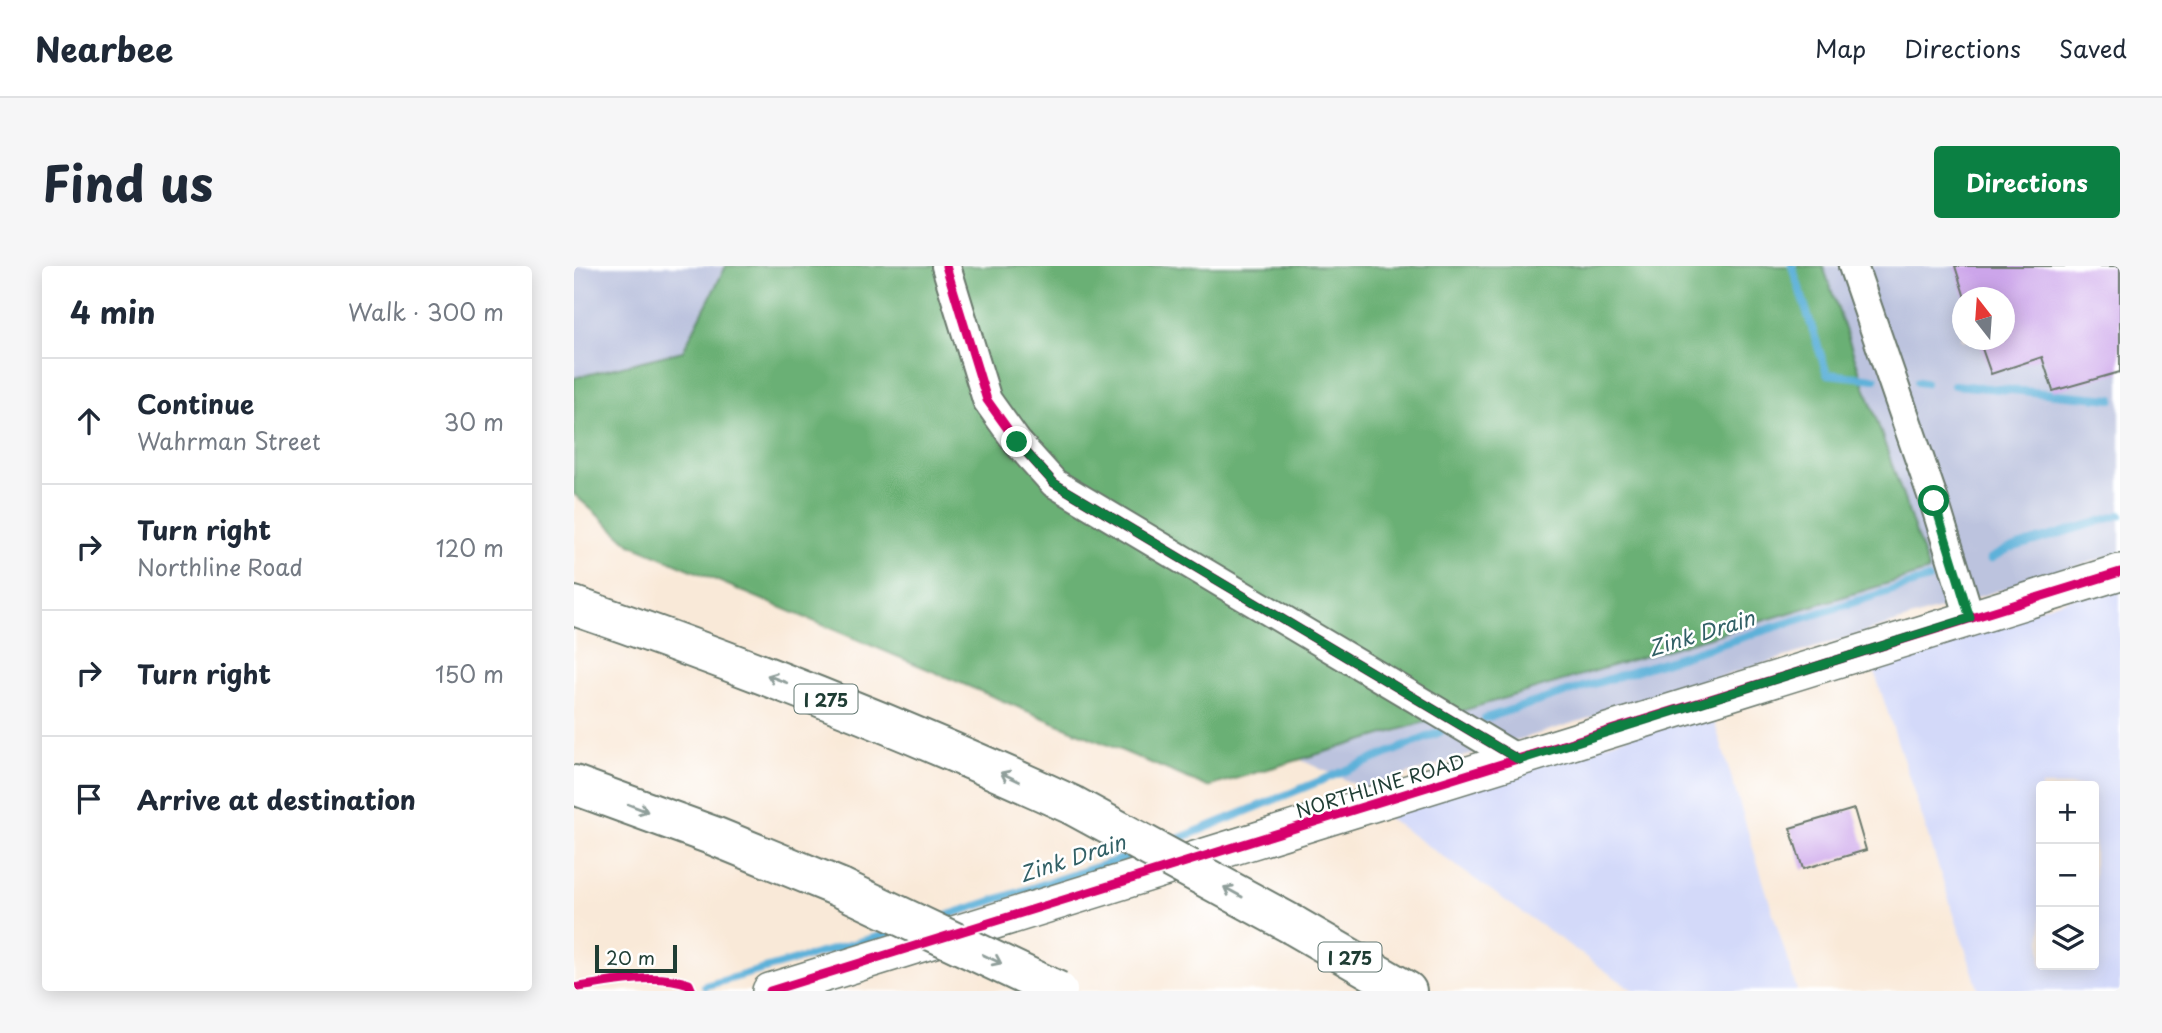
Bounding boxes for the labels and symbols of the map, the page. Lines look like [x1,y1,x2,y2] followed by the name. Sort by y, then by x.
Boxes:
[1952,287,2015,350] north arrow
[1001,426,1032,457] route end
[1918,485,1949,516] route start
[1644,600,1759,663] water label: Zink Drain
[767,672,789,684] one-way arrow
[794,684,858,713] road number: I 275
[1292,746,1468,824] street label: NORTHLINE ROAD
[1000,769,1021,783] one-way arrow
[627,802,649,815] one-way arrow
[1015,824,1130,889] water label: Zink Drain
[1223,885,1243,899] one-way arrow
[595,942,677,974] scale bar
[1318,942,1382,972] road number: I 275
[981,954,1002,967] one-way arrow

